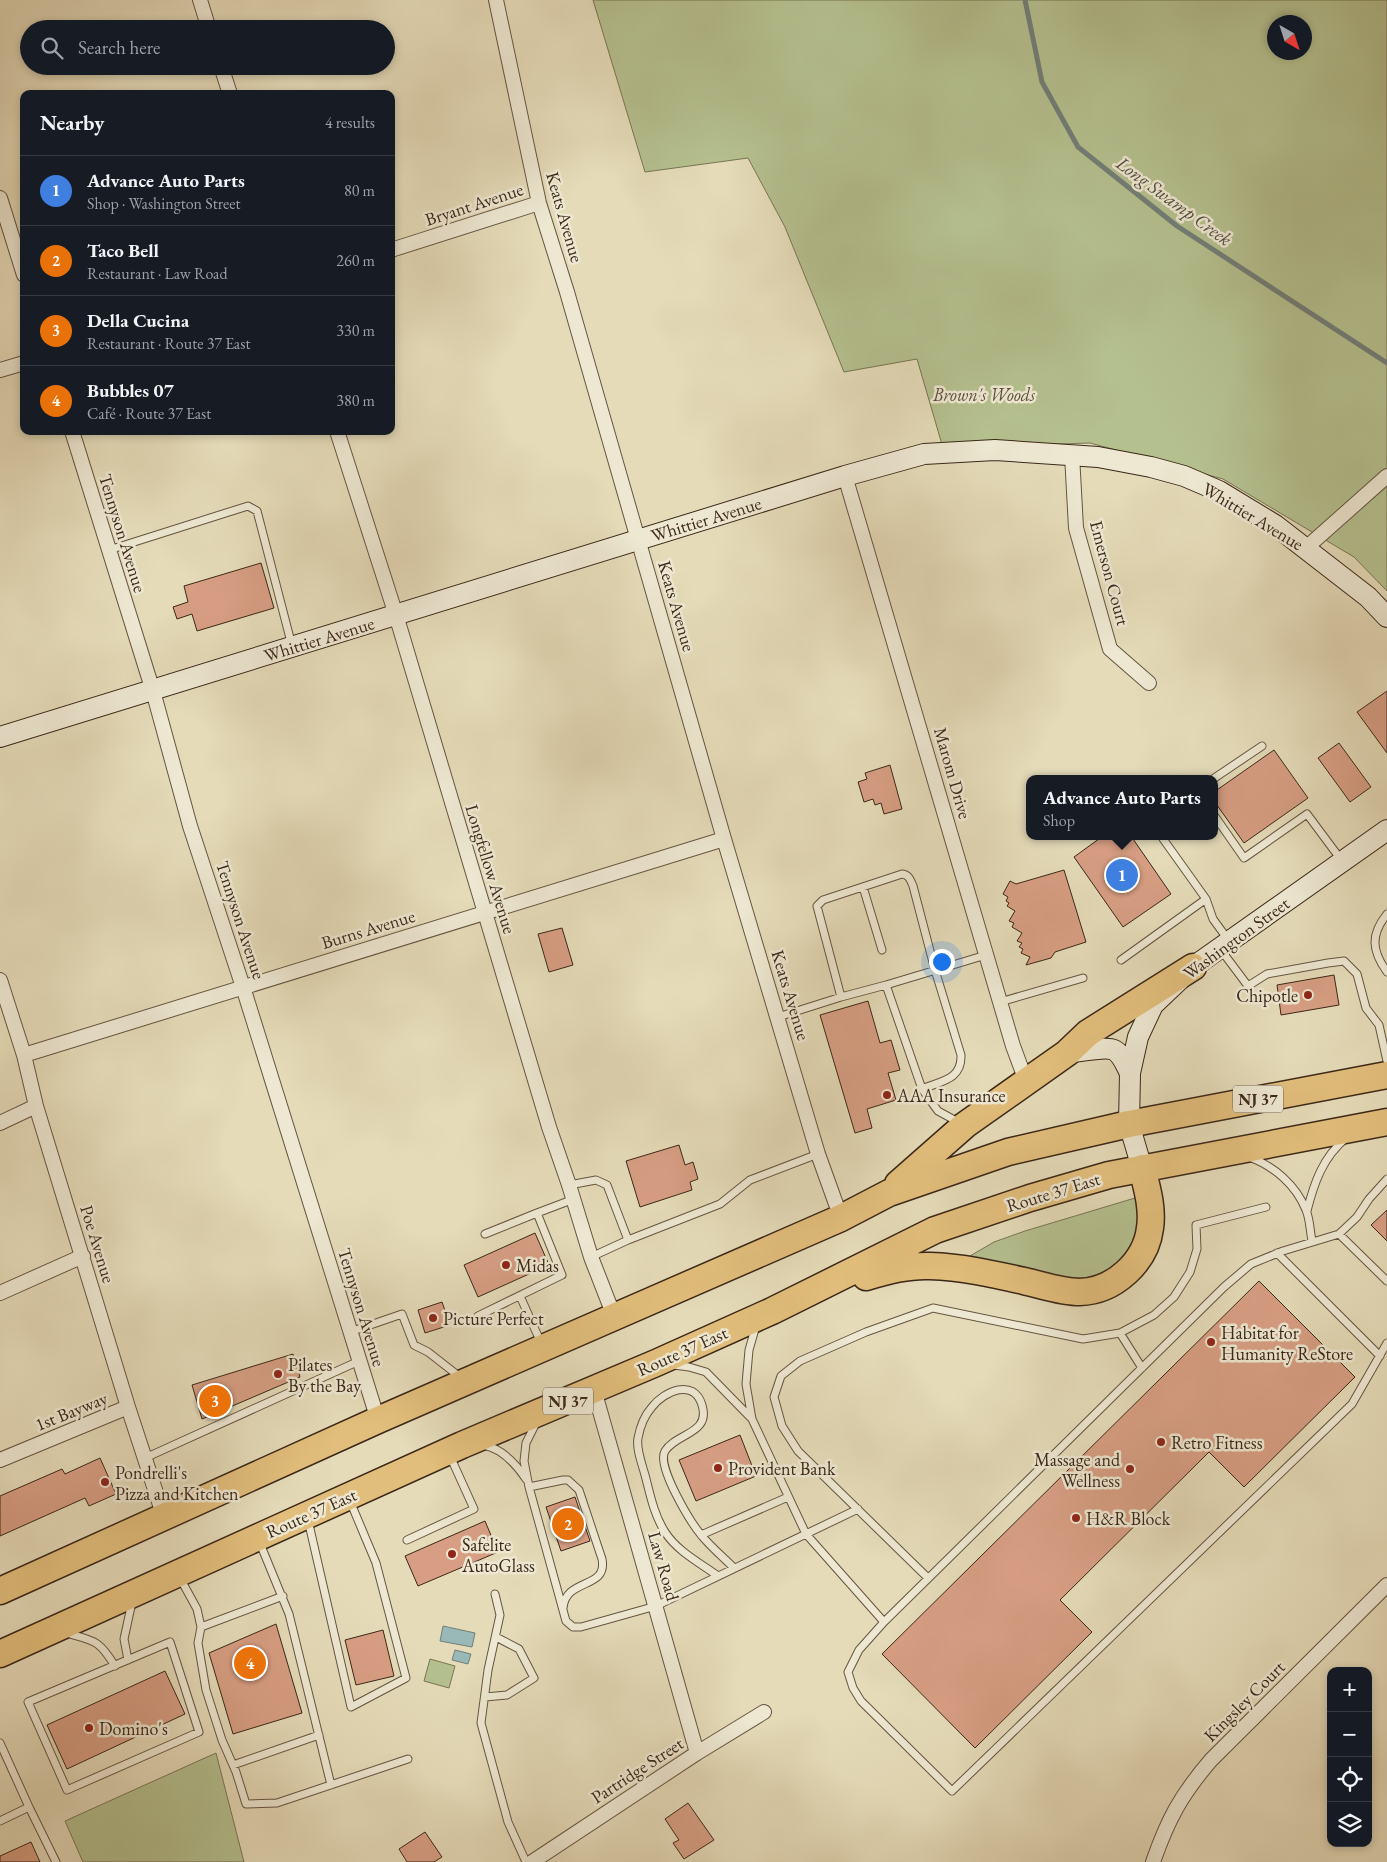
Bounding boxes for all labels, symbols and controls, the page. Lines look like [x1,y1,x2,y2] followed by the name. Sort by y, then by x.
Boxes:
[1267,15,1312,60] north arrow
[20,20,395,75] search box
[38,34,66,62] icon: search
[78,35,160,60] text: Search here
[40,109,104,136] text: Nearby
[325,112,375,133] text: 4 results
[1110,150,1237,252] water label: Long Swamp Creek
[87,168,245,193] text: Advance Auto Parts
[541,169,589,265] street label: Keats Avenue
[422,177,526,231] street label: Bryant Avenue
[52,180,60,201] text: 1
[344,180,375,201] text: 80 m
[87,193,240,214] text: Shop · Washington Street
[87,238,159,263] text: Taco Bell
[52,250,60,271] text: 2
[336,250,375,271] text: 260 m
[87,263,228,284] text: Restaurant · Law Road
[87,308,189,333] text: Della Cucina
[52,320,60,341] text: 3
[336,320,375,341] text: 330 m
[87,333,250,354] text: Restaurant · Route 37 East
[87,378,174,403] text: Bubbles 07
[932,383,1036,406] park label: Brown's Woods
[52,390,60,411] text: 4
[336,390,375,411] text: 380 m
[87,403,211,424] text: Café · Route 37 East
[94,471,152,595] street label: Tennyson Avenue
[1198,477,1308,555] street label: Whittier Avenue
[648,491,764,547] street label: Whittier Avenue
[1085,518,1135,628] street label: Emerson Court
[653,558,701,654] street label: Keats Avenue
[261,611,377,667] street label: Whittier Avenue
[929,725,977,821] street label: Marom Drive
[1026,775,1218,840] popup
[1043,785,1201,810] text: Advance Auto Parts
[460,802,522,936] street label: Longfellow Avenue
[1043,810,1075,831] text: Shop
[1106,856,1138,894] pin: 1
[211,858,271,982] street label: Tennyson Avenue
[1178,891,1294,984] street label: Washington Street
[318,904,418,954] street label: Burns Avenue
[766,947,816,1043] street label: Keats Avenue
[929,949,955,975] your location
[1236,984,1298,1007] place label: Chipotle
[1302,989,1314,1001] marker: Chipotle
[896,1084,1006,1107] place label: AAA Insurance
[1233,1086,1283,1112] road number: NJ 37
[881,1089,893,1101] marker: AAA Insurance
[1003,1167,1103,1217] street label: Route 37 East
[75,1202,121,1286] street label: Poe Avenue
[333,1245,391,1369] street label: Tennyson Avenue
[516,1254,559,1277] place label: Midas
[500,1259,512,1271] marker: Midas
[443,1307,544,1330] place label: Picture Perfect
[427,1312,439,1324] marker: Picture Perfect
[633,1321,731,1381] street label: Route 37 East
[1221,1321,1353,1365] place label: Habitat for Humanity ReStore
[1205,1336,1217,1348] marker: Habitat for Humanity ReStore
[288,1353,361,1397] place label: Pilates By the Bay
[272,1368,284,1380] marker: Pilates By the Bay
[199,1382,231,1420] pin: 3
[31,1386,111,1436] street label: 1st Bayway
[543,1388,593,1414] road number: NJ 37
[1171,1431,1263,1454] place label: Retro Fitness
[1155,1436,1167,1448] marker: Retro Fitness
[1034,1448,1121,1492] place label: Massage and Wellness
[728,1457,836,1480] place label: Provident Bank
[115,1461,239,1505] place label: Pondrelli's Pizza and Kitchen
[712,1462,724,1474] marker: Provident Bank
[1124,1463,1136,1475] marker: Massage and Wellness
[99,1476,111,1488] marker: Pondrelli's Pizza and Kitchen
[262,1483,360,1543] street label: Route 37 East
[552,1505,584,1543] pin: 2
[1086,1507,1171,1530] place label: H&R Block
[1070,1512,1082,1524] marker: H&R Block
[643,1529,685,1604] street label: Law Road
[461,1533,535,1577] place label: Safelite AutoGlass
[446,1548,458,1560] marker: Safelite AutoGlass
[234,1644,266,1682] pin: 4
[1199,1655,1290,1746] street label: Kingsley Court
[1327,1667,1372,1847] map controls
[1327,1667,1372,1712] button: +
[1327,1712,1372,1757] button: −
[99,1717,168,1740] place label: Domino's
[83,1722,95,1734] marker: Domino's
[587,1731,688,1808] street label: Partridge Street
[1327,1757,1372,1802] button: locate
[1327,1802,1372,1847] button: layers

